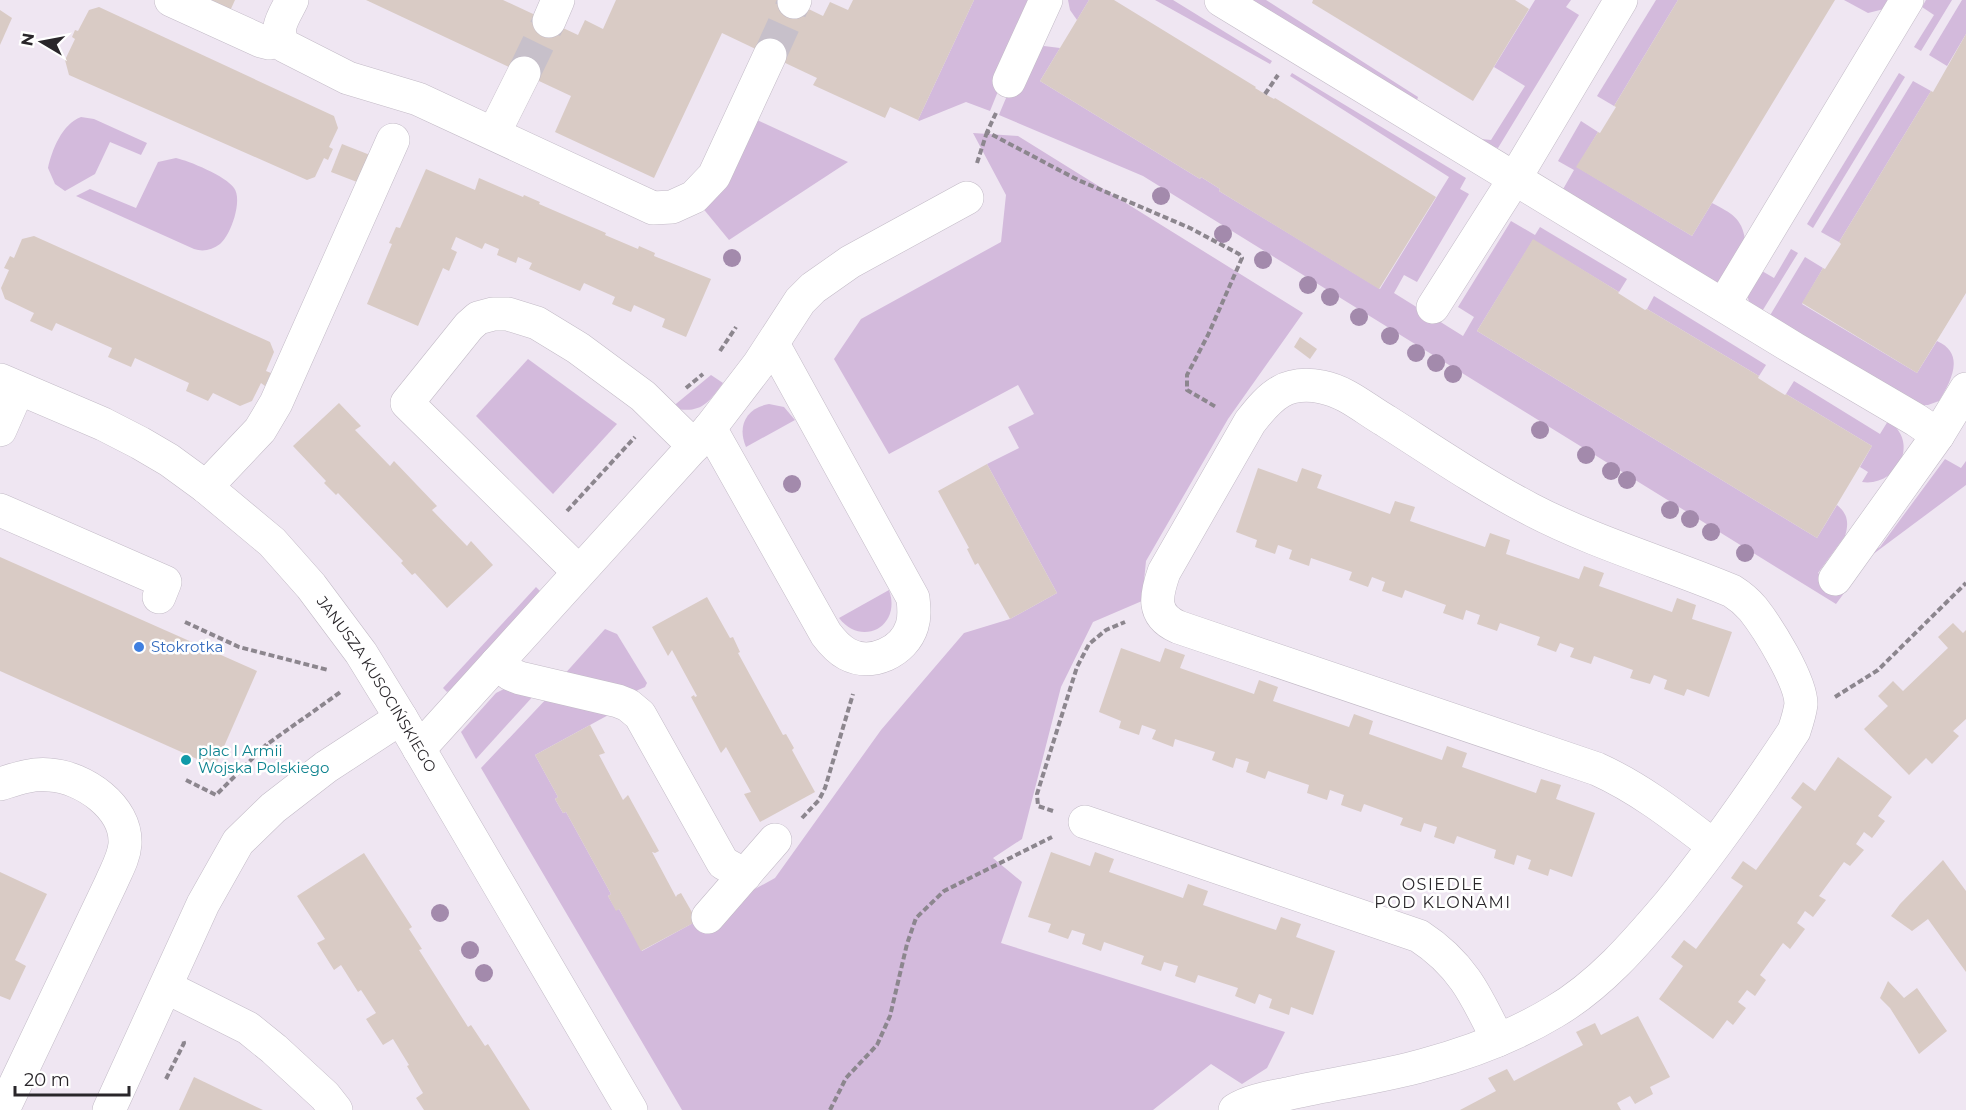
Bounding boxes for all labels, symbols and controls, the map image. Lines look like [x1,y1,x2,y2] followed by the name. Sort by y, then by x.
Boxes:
[12,12,72,72] north arrow
[17,31,38,48] text: N
[312,591,441,776] street label: JANUSZA KUSOCIŃSKIEGO
[151,637,223,656] place label: Stokrotka
[132,640,146,654] marker: Stokrotka
[198,741,329,777] place label: plac I Armii Wojska Polskiego
[179,753,193,767] marker: plac I Armii Wojska Polskiego
[1374,875,1512,912] district label: OSIEDLE POD KLONAMI
[15,1059,129,1097] scale bar
[24,1069,70,1091] text: 20 m

